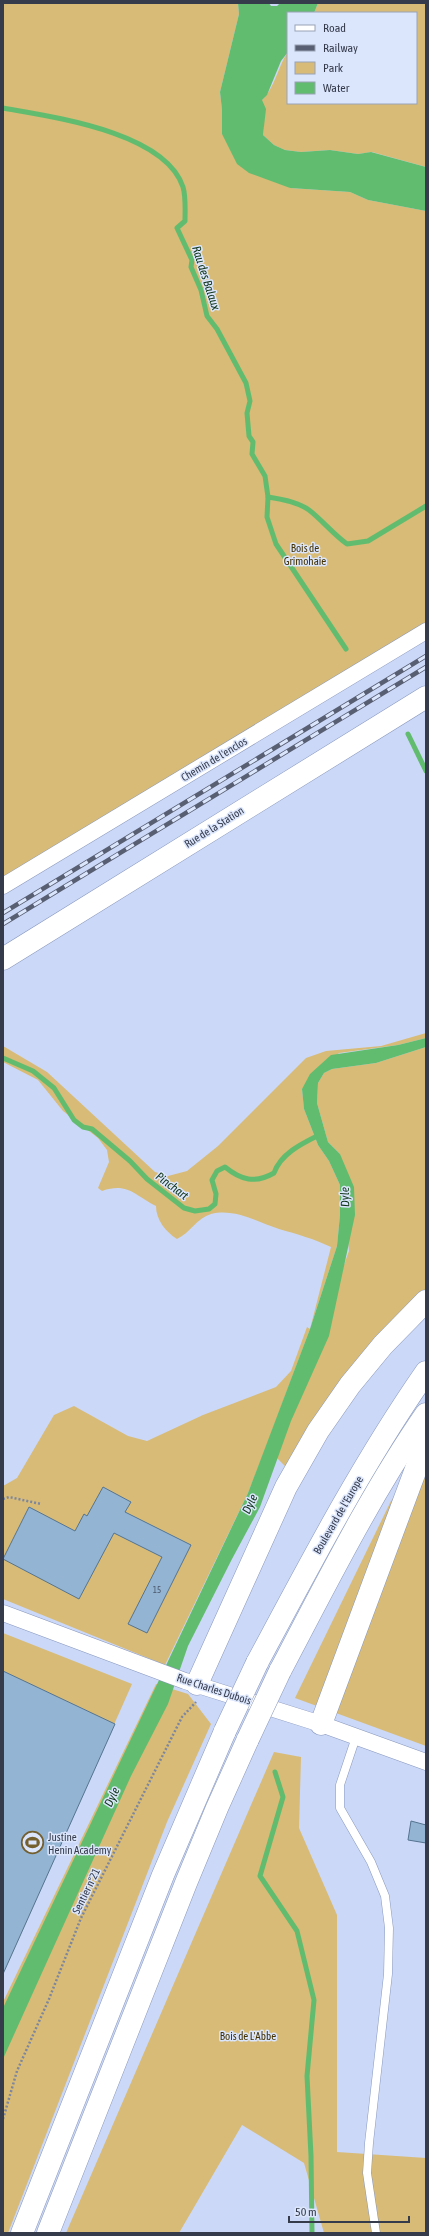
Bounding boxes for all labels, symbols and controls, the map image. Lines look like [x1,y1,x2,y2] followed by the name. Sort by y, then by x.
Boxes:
[287,12,417,104] legend
[323,21,346,35] text: Road
[323,41,358,55] text: Railway
[323,61,344,75] text: Park
[323,81,350,95] text: Water
[189,244,223,312] water label: Rau des Balaux
[284,542,326,567] park label: Bois de Grimohaie
[179,735,249,783] street label: Chemin de l'enclos
[182,804,246,850] street label: Rue de la Station
[153,1169,191,1203] water label: Pinchart
[338,1186,352,1207] water label: Dyle
[311,1474,365,1556] street label: Boulevard de l'Europe
[239,1491,261,1516] water label: Dyle
[153,1585,161,1595] house number: 15
[175,1671,253,1707] street label: Rue Charles Dubois
[101,1784,123,1809] water label: Dyle
[19,1830,45,1856] sports icon: Justine Henin Academy
[48,1831,112,1856] place label: Justine Henin Academy
[70,1866,102,1916] street label: Sentier n°21
[220,2030,276,2042] park label: Bois de L'Abbe
[289,2198,409,2224] scale bar
[295,2205,317,2219] text: 50 m

